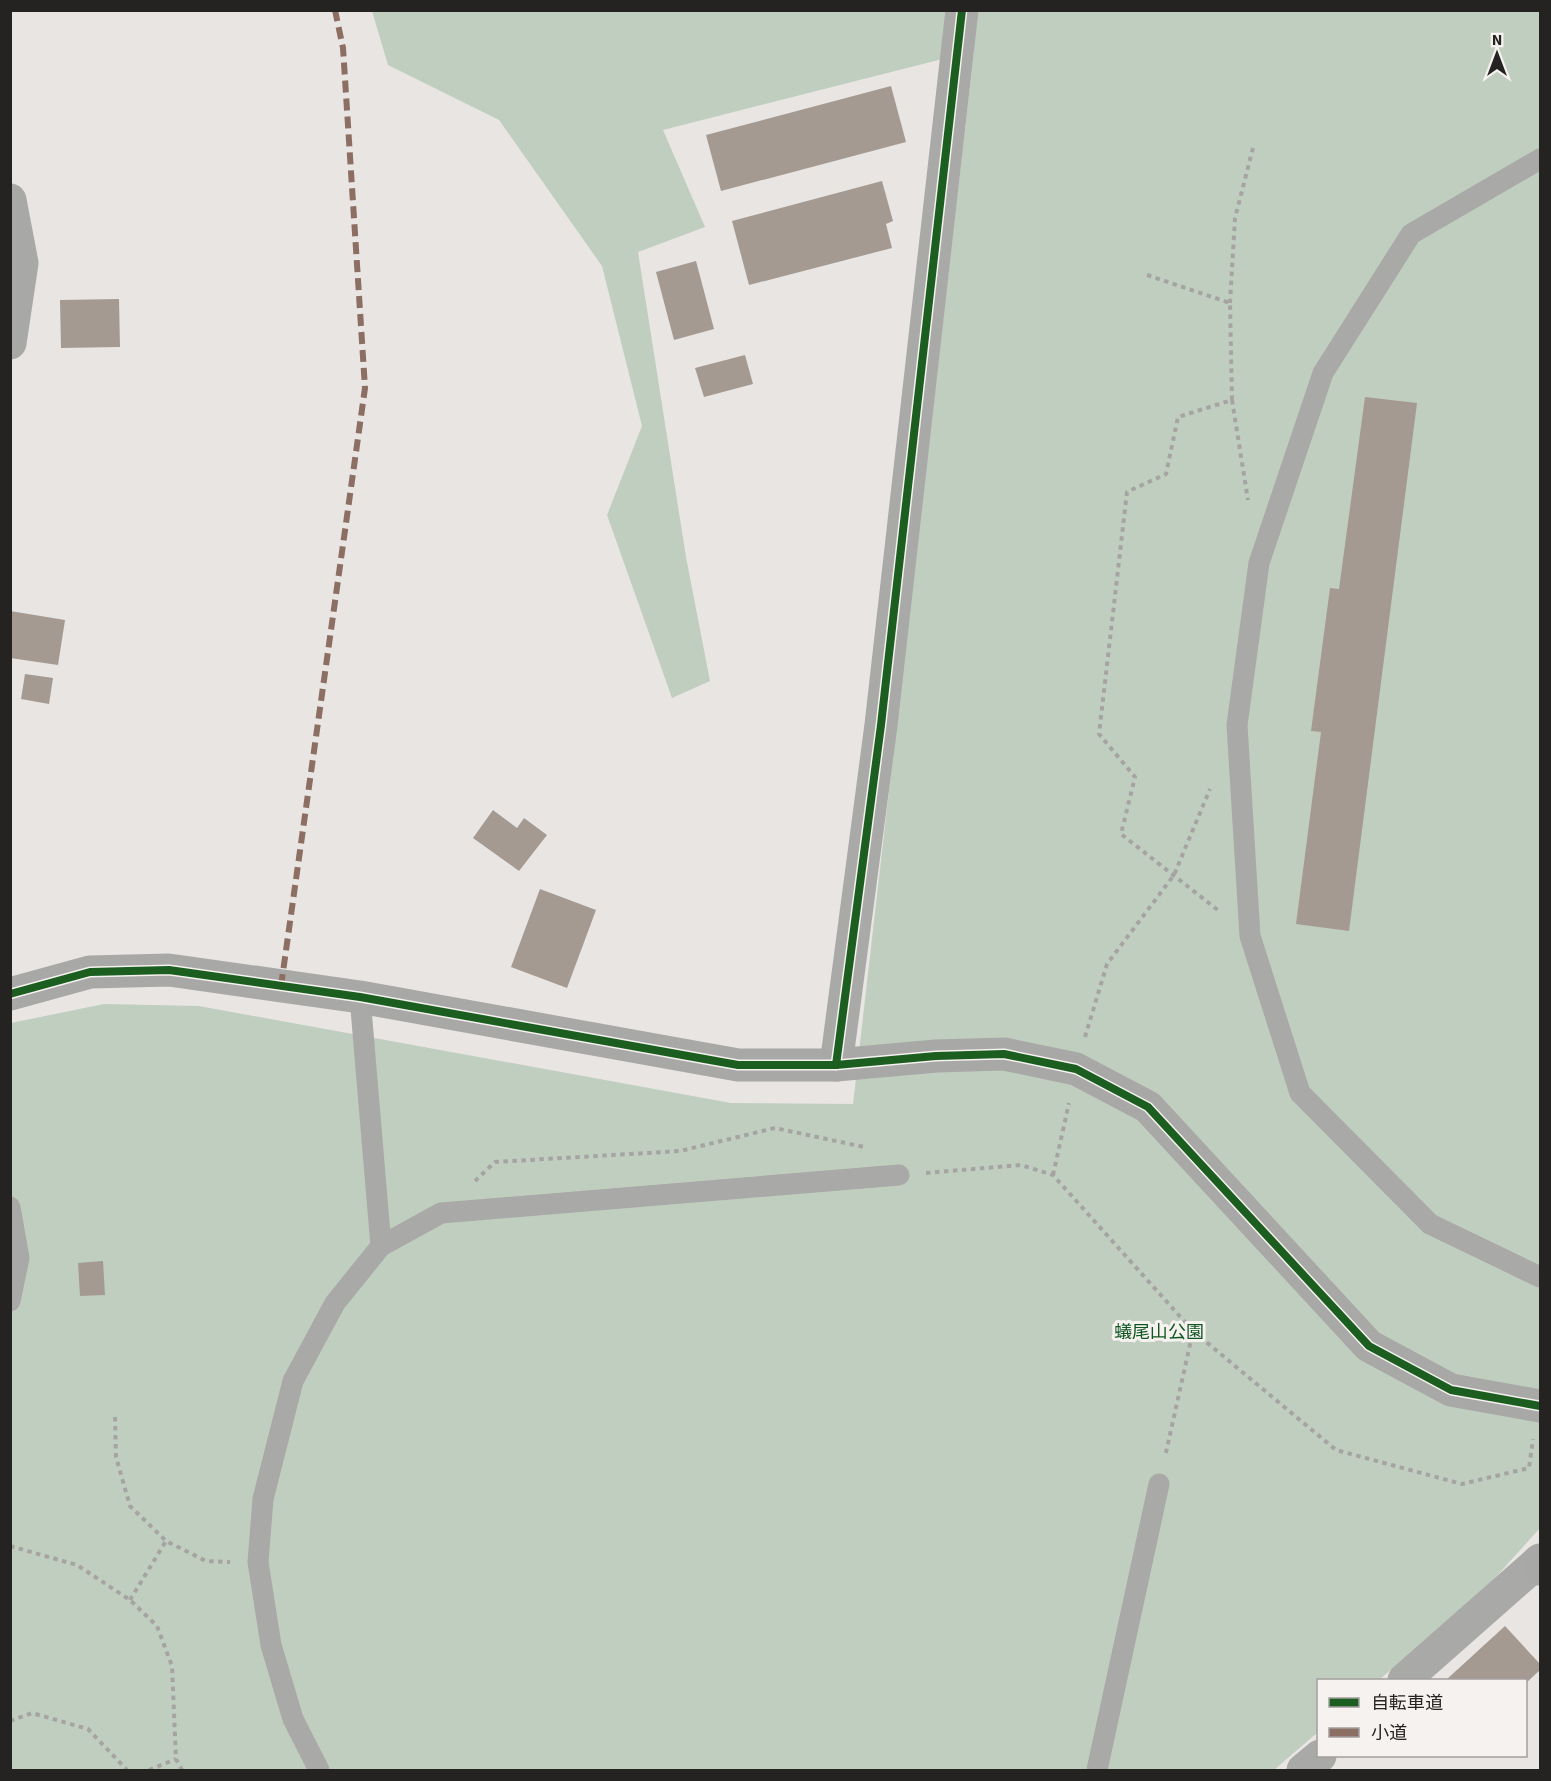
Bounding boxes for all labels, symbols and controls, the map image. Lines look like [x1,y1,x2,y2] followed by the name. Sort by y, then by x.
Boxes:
[1467,24,1527,84] north arrow
[1492,29,1502,51] text: N
[1114,1320,1204,1345] park label: 蟻尾山公園
[1317,1679,1527,1757] legend
[1371,1691,1443,1716] text: 自転車道
[1371,1721,1407,1746] text: 小道

